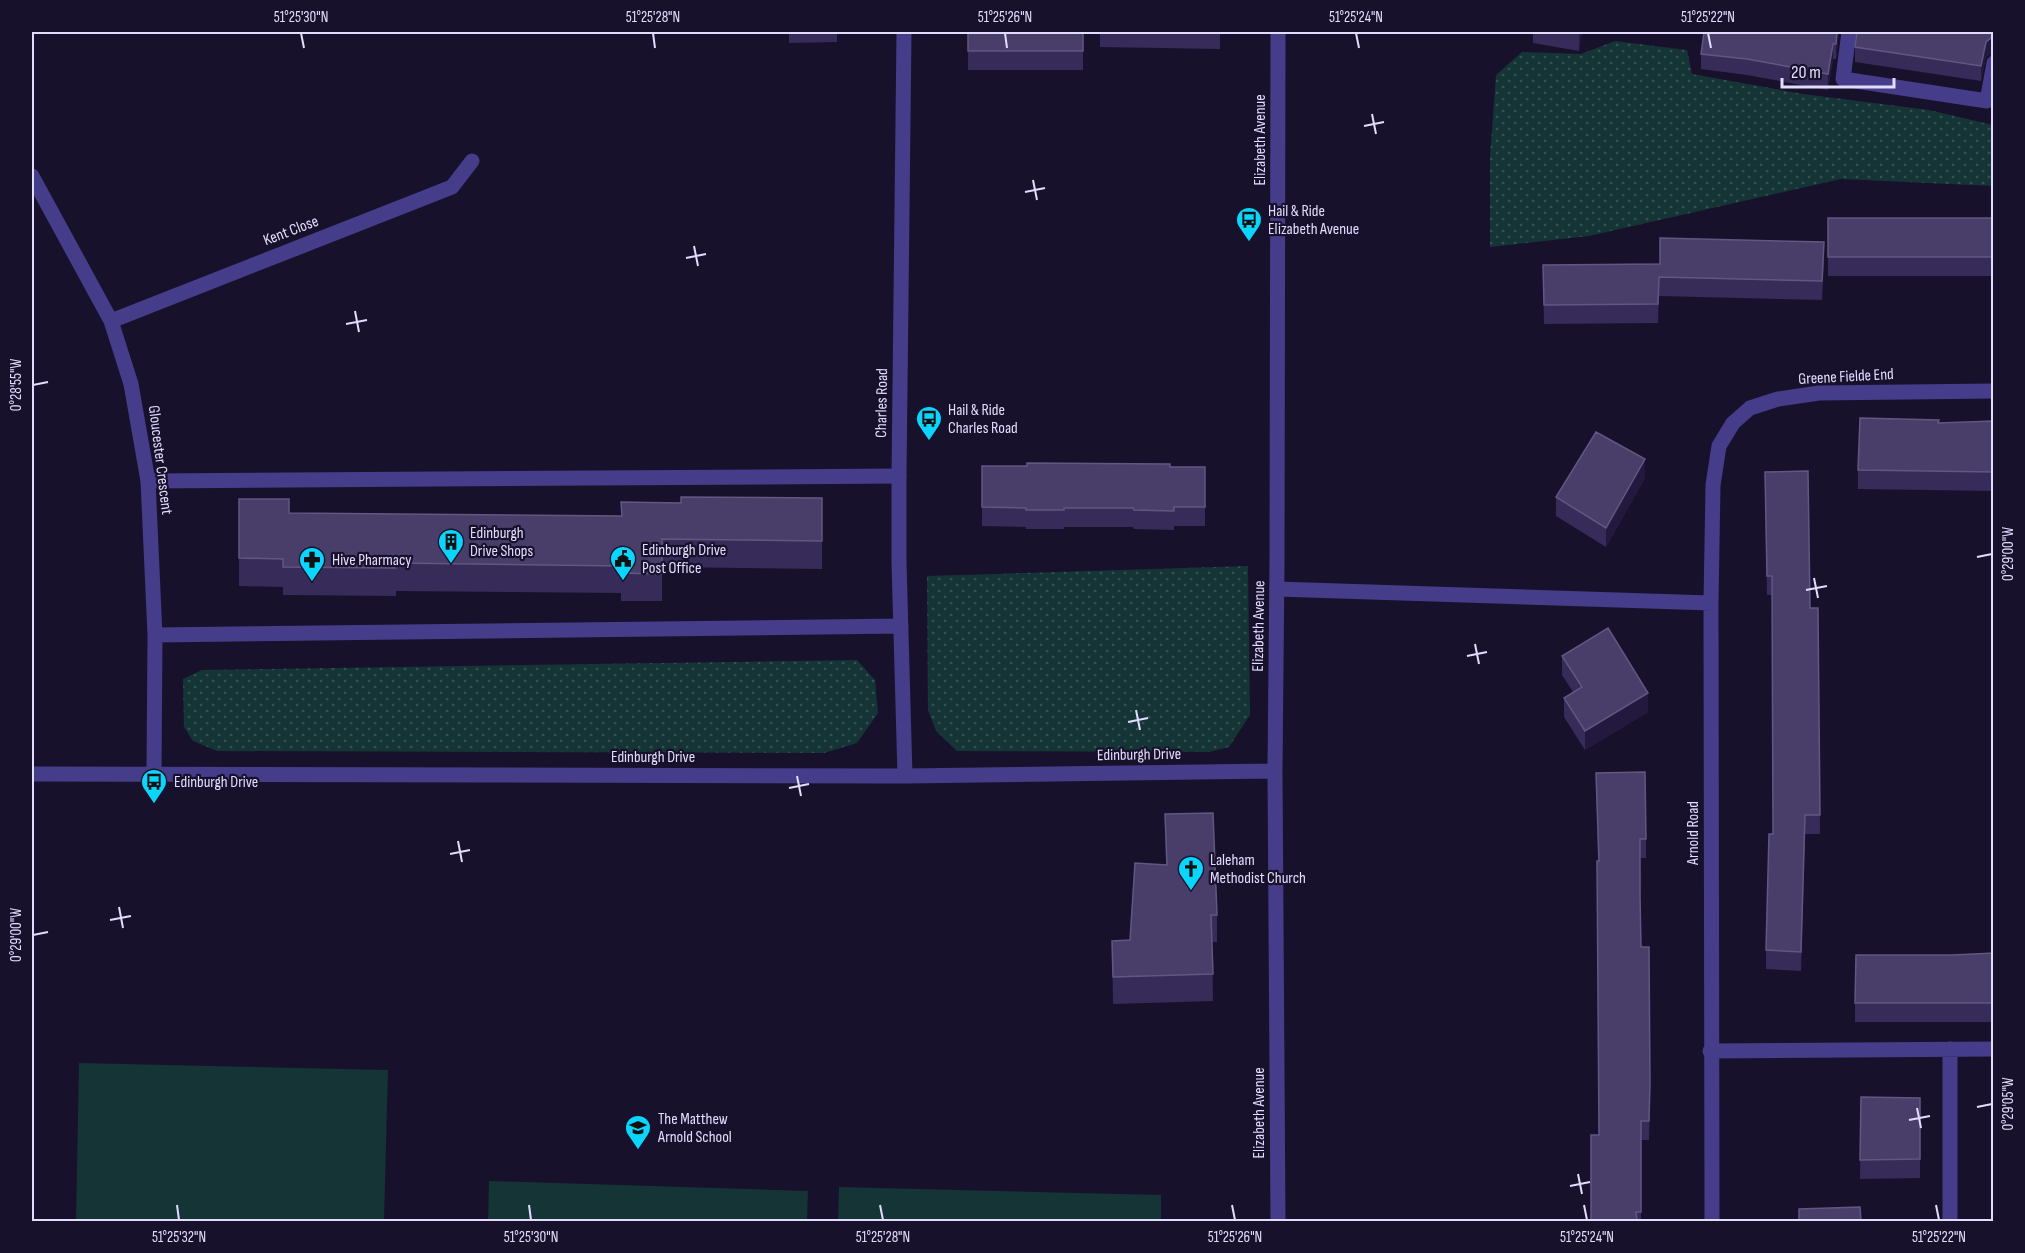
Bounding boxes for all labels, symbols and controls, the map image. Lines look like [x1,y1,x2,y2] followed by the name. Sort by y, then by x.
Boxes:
[274,8,328,27] text: 51°25'30"N
[626,8,680,27] text: 51°25'28"N
[978,8,1032,27] text: 51°25'26"N
[1329,8,1383,27] text: 51°25'24"N
[1681,8,1735,27] text: 51°25'22"N
[1782,51,1894,89] scale bar
[1791,62,1821,83] text: 20 m
[1251,94,1270,186] street label: Elizabeth Avenue
[1268,202,1359,239] place label: Hail & Ride Elizabeth Avenue
[1234,205,1264,243] bus stop icon: Hail & Ride Elizabeth Avenue
[261,212,321,250] street label: Kent Close
[7,359,26,411] text: 0°28'55"W
[1798,365,1894,389] street label: Greene Fielde End
[872,368,892,438] street label: Charles Road
[948,401,1018,438] place label: Hail & Ride Charles Road
[144,404,176,516] street label: Gloucester Crescent
[914,404,944,442] bus stop icon: Hail & Ride Charles Road
[470,524,533,561] place label: Edinburgh Drive Shops
[436,527,466,565] building icon: Edinburgh Drive Shops
[1999,527,2018,581] text: 0°29'00"W
[642,541,726,578] place label: Edinburgh Drive Post Office
[608,544,638,582] public building icon: Edinburgh Drive Post Office
[297,545,327,583] pharmacy icon: Hive Pharmacy
[332,551,411,570] place label: Hive Pharmacy
[1249,580,1269,672] street label: Elizabeth Avenue
[1097,745,1181,765] street label: Edinburgh Drive
[611,748,695,767] street label: Edinburgh Drive
[139,767,169,805] bus stop icon: Edinburgh Drive
[174,773,258,792] place label: Edinburgh Drive
[1684,801,1703,866] street label: Arnold Road
[1210,851,1306,888] place label: Laleham Methodist Church
[1176,854,1206,892] church icon: Laleham Methodist Church
[7,908,26,962] text: 0°29'00"W
[1250,1067,1269,1159] street label: Elizabeth Avenue
[1999,1077,2018,1131] text: 0°29'05"W
[657,1110,732,1147] place label: The Matthew Arnold School
[623,1113,653,1151] school or university icon: The Matthew Arnold School
[152,1228,206,1247] text: 51°25'32"N
[504,1228,558,1247] text: 51°25'30"N
[856,1228,910,1247] text: 51°25'28"N
[1208,1228,1262,1247] text: 51°25'26"N
[1560,1228,1614,1247] text: 51°25'24"N
[1912,1228,1966,1247] text: 51°25'22"N

